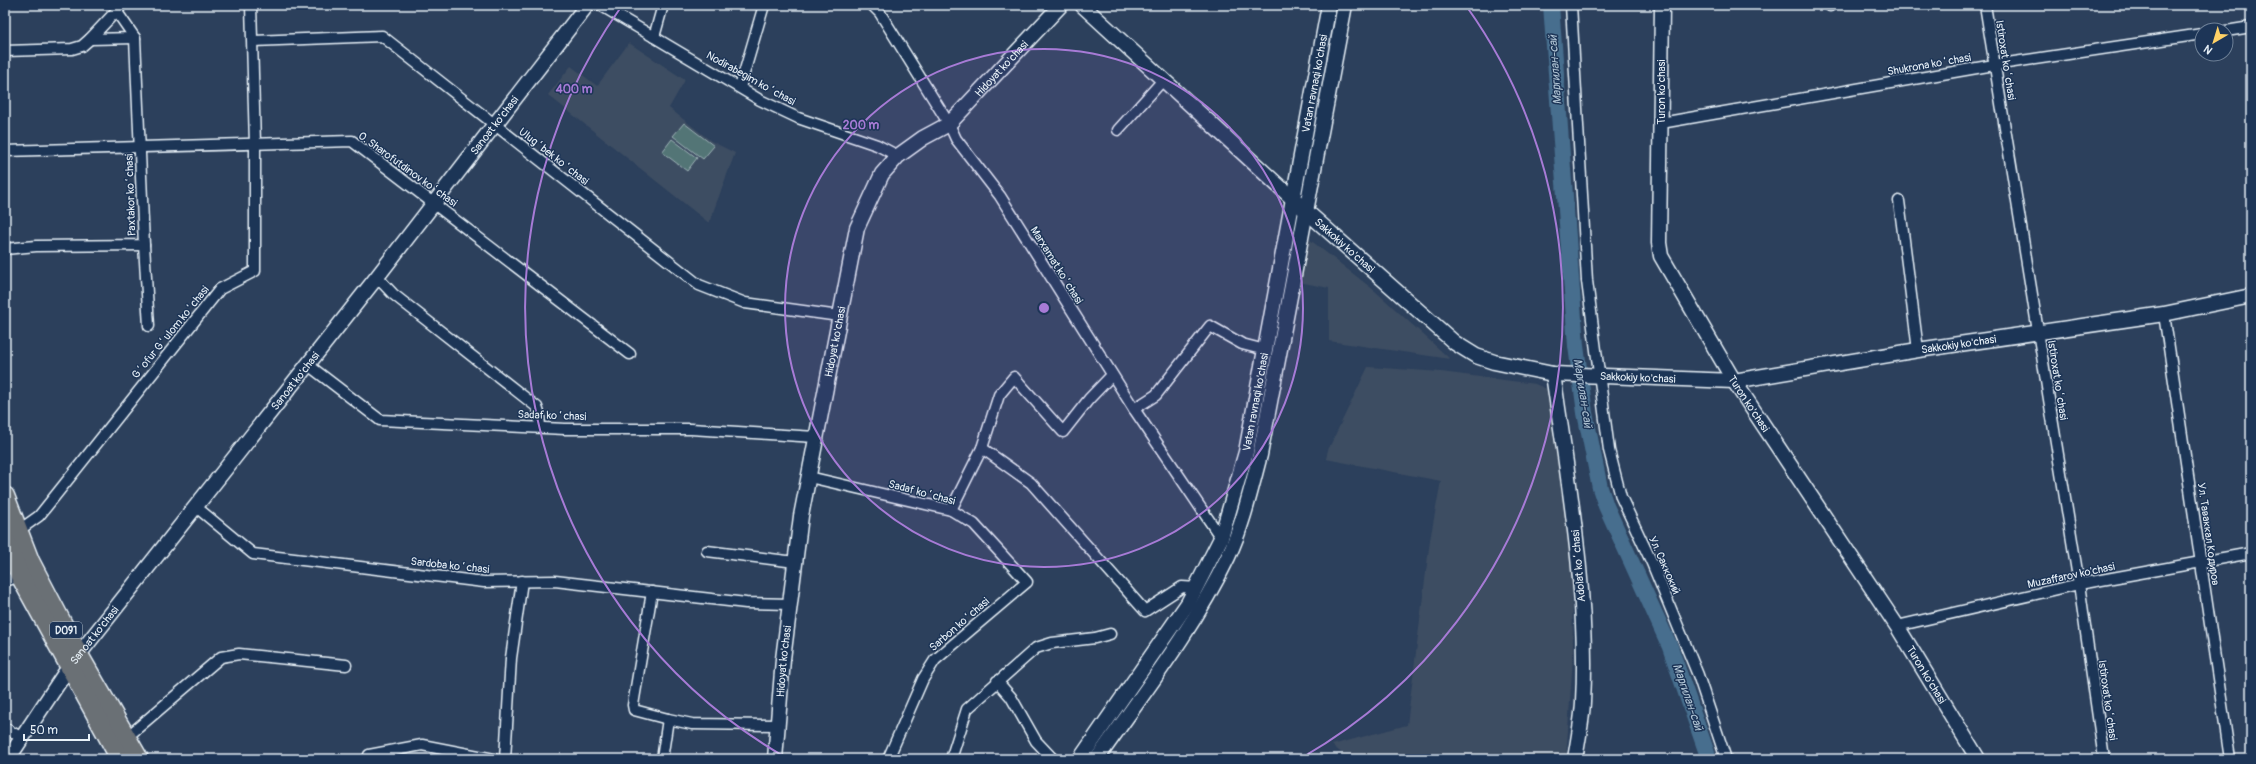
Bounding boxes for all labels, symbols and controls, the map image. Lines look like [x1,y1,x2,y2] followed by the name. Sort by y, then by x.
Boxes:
[1993,19,2018,101] street label: Istiroxat koʻchasi
[2194,22,2234,62] north arrow
[1299,33,1330,134] street label: Vatan ravnaqi ko'chasi
[1545,33,1565,105] water label: Маргилан-сай
[972,38,1031,99] street label: Hidoyat ko'chasi
[2201,42,2215,57] text: N
[704,49,798,108] street label: Nodirabegim koʻchasi
[1886,51,1972,78] street label: Shukrona koʻchasi
[1655,60,1668,124] street label: Turon ko'chasi
[555,82,593,97] text: 400 m
[468,94,521,158] street label: Sanoat ko'chasi
[843,118,880,133] text: 200 m
[516,125,591,188] street label: Ulugʻbek koʻchasi
[356,129,460,210] street label: O. Sharofutdinov koʻchasi
[123,154,138,236] street label: Paxtakor koʻchasi
[1312,216,1377,276] street label: Sakkokiy ko'chasi
[1028,224,1086,306] street label: Marxamat koʻchasi
[129,283,212,381] street label: Gʻofur Gʻulom koʻchasi
[1037,301,1051,315] centre of rings
[822,305,849,378] street label: Hidoyat ko'chasi
[1920,333,1997,356] street label: Sakkokiy ko'chasi
[2045,339,2070,421] street label: Istiroxat koʻchasi
[268,349,322,413] street label: Sanoat ko'chasi
[1240,352,1271,452] street label: Vatan ravnaqi ko'chasi
[1570,357,1596,430] water label: Маргилан-сай
[1600,370,1676,386] street label: Sakkokiy ko'chasi
[1725,373,1772,434] street label: Turon ko'chasi
[517,408,587,423] street label: Sadaf koʻchasi
[887,477,957,508] street label: Sadaf koʻchasi
[2195,482,2222,586] street label: Ул. Таваккал Кодиров
[1569,529,1588,603] street label: Adolat koʻchasi
[1646,534,1683,596] street label: Ул. Саккокий
[410,555,490,576] street label: Sardoba koʻchasi
[2026,560,2116,591] street label: Muzaffarov ko'chasi
[927,595,992,654] street label: Sarbon koʻchasi
[68,604,122,667] street label: Sanoat ko'chasi
[50,622,82,638] road number: D091
[774,625,794,698] street label: Hidoyat ko'chasi
[1904,644,1949,706] street label: Turon ko'chasi
[2095,659,2120,741] street label: Istiroxat koʻchasi
[1669,662,1706,734] water label: Маргилан-сай
[24,716,89,742] scale bar
[30,723,58,738] text: 50 m

